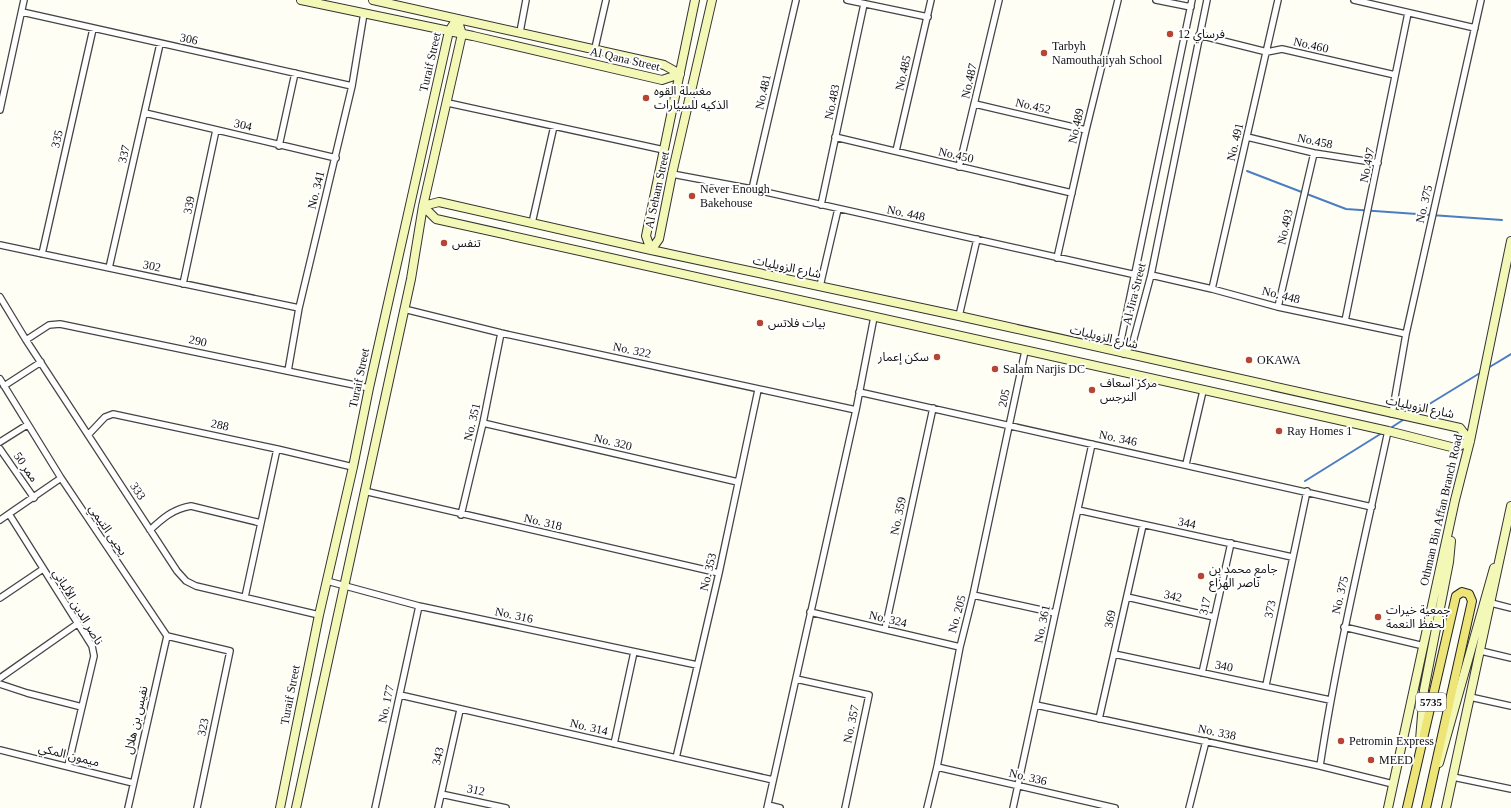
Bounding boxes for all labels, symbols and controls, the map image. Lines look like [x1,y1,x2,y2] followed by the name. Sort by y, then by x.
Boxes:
[1178,27,1225,44] place label: فرساي 12
[1165,29,1175,39] marker: فرساي 12
[179,30,199,48] street label: 306
[416,30,444,93] street label: Turaif Street
[1292,34,1330,56] street label: No.460
[1052,39,1163,67] place label: Tarbyh Namouthajiyah School
[589,44,662,74] street label: Al Qana Street
[1039,48,1049,58] marker: Tarbyh Namouthajiyah School
[892,54,914,92] street label: No.485
[958,62,980,100] street label: No.487
[752,73,774,111] street label: No.481
[821,83,843,121] street label: No.483
[654,84,729,112] place label: مغسلة القوه الذكيه للسيارات
[641,93,651,103] marker: مغسلة القوه الذكيه للسيارات
[1014,95,1052,117] street label: No.452
[1065,107,1087,145] street label: No.489
[233,116,253,134] street label: 304
[1224,122,1246,162] street label: No. 491
[48,129,66,149] street label: 335
[1296,130,1334,152] street label: No.458
[115,144,133,164] street label: 337
[937,144,975,166] street label: No.450
[1357,146,1377,184] street label: No.497
[642,149,672,230] street label: Al Seham Street
[305,170,327,210] street label: No. 341
[700,182,770,210] place label: Never Enough Bakehouse
[1413,184,1435,224] street label: No. 375
[687,191,697,201] marker: Never Enough Bakehouse
[180,195,198,215] street label: 339
[886,202,926,224] street label: No. 448
[1274,208,1296,246] street label: No.493
[452,236,481,250] place label: تنفس
[439,238,449,248] marker: تنفس
[751,253,822,283] street label: شارع الزويليات
[142,257,162,275] street label: 302
[1120,261,1149,326] street label: Al Jira Street
[1261,284,1301,306] street label: No. 448
[768,316,825,330] place label: بيات فلاتس
[755,318,765,328] marker: بيات فلاتس
[1068,322,1139,354] street label: شارع الزويليات
[188,332,208,350] street label: 290
[612,339,652,361] street label: No. 322
[346,346,372,409] street label: Turaif Street
[877,350,929,365] place label: سكن إعمار
[932,352,942,362] marker: سكن إعمار
[1257,353,1301,367] place label: OKAWA
[1244,355,1254,365] marker: OKAWA
[1003,362,1085,376] place label: Salam Narjis DC
[990,364,1000,374] marker: Salam Narjis DC
[1100,376,1157,404] place label: مركز اسعاف النرجس
[1087,385,1097,395] marker: مركز اسعاف النرجس
[995,388,1013,408] street label: 205
[1384,393,1455,423] street label: شارع الزويليات
[461,402,483,442] street label: No. 351
[210,416,230,434] street label: 288
[1287,424,1352,438] place label: Ray Homes 1
[1274,426,1284,436] marker: Ray Homes 1
[1098,427,1138,449] street label: No. 346
[593,431,633,453] street label: No. 320
[1417,433,1465,587] street label: Othman Bin Affan Branch Road
[11,449,41,485] street label: ممر 50
[127,480,149,502] street label: 333
[887,496,909,536] street label: No. 359
[84,502,130,560] street label: يحيى التيمي
[523,511,563,533] street label: No. 318
[1177,514,1197,532] street label: 344
[697,552,719,592] street label: No. 353
[1209,562,1278,592] place label: جامع محمد بن ناصر الهزاع
[48,567,106,649] street label: ناصر الدين الألباني
[1196,571,1206,581] marker: جامع محمد بن ناصر الهزاع
[1329,575,1351,615] street label: No. 375
[1163,587,1183,605] street label: 342
[945,594,969,634] street label: No. 205
[1196,596,1214,616] street label: 317
[1261,599,1279,619] street label: 373
[1386,603,1450,631] place label: جمعية خيرات لحفظ النعمة
[494,604,534,626] street label: No. 316
[1031,604,1053,644] street label: No. 361
[868,608,908,630] street label: No. 324
[1101,609,1119,629] street label: 369
[1373,612,1383,622] marker: جمعية خيرات لحفظ النعمة
[1214,657,1234,675] street label: 340
[277,663,303,726] street label: Turaif Street
[375,684,397,724] street label: No. 177
[121,685,151,755] street label: نفيس بن هلال
[1416,693,1446,711] road number: 5735
[840,704,862,744] street label: No. 357
[569,716,609,738] street label: No. 314
[194,717,212,737] street label: 323
[1197,721,1237,743] street label: No. 338
[1349,734,1434,748] place label: Petromin Express
[1336,736,1346,746] marker: Petromin Express
[36,741,101,772] street label: ميمون المكي
[429,746,447,766] street label: 343
[1379,753,1413,767] place label: MEED
[1366,755,1376,765] marker: MEED
[1008,766,1048,788] street label: No. 336
[466,781,486,799] street label: 312

